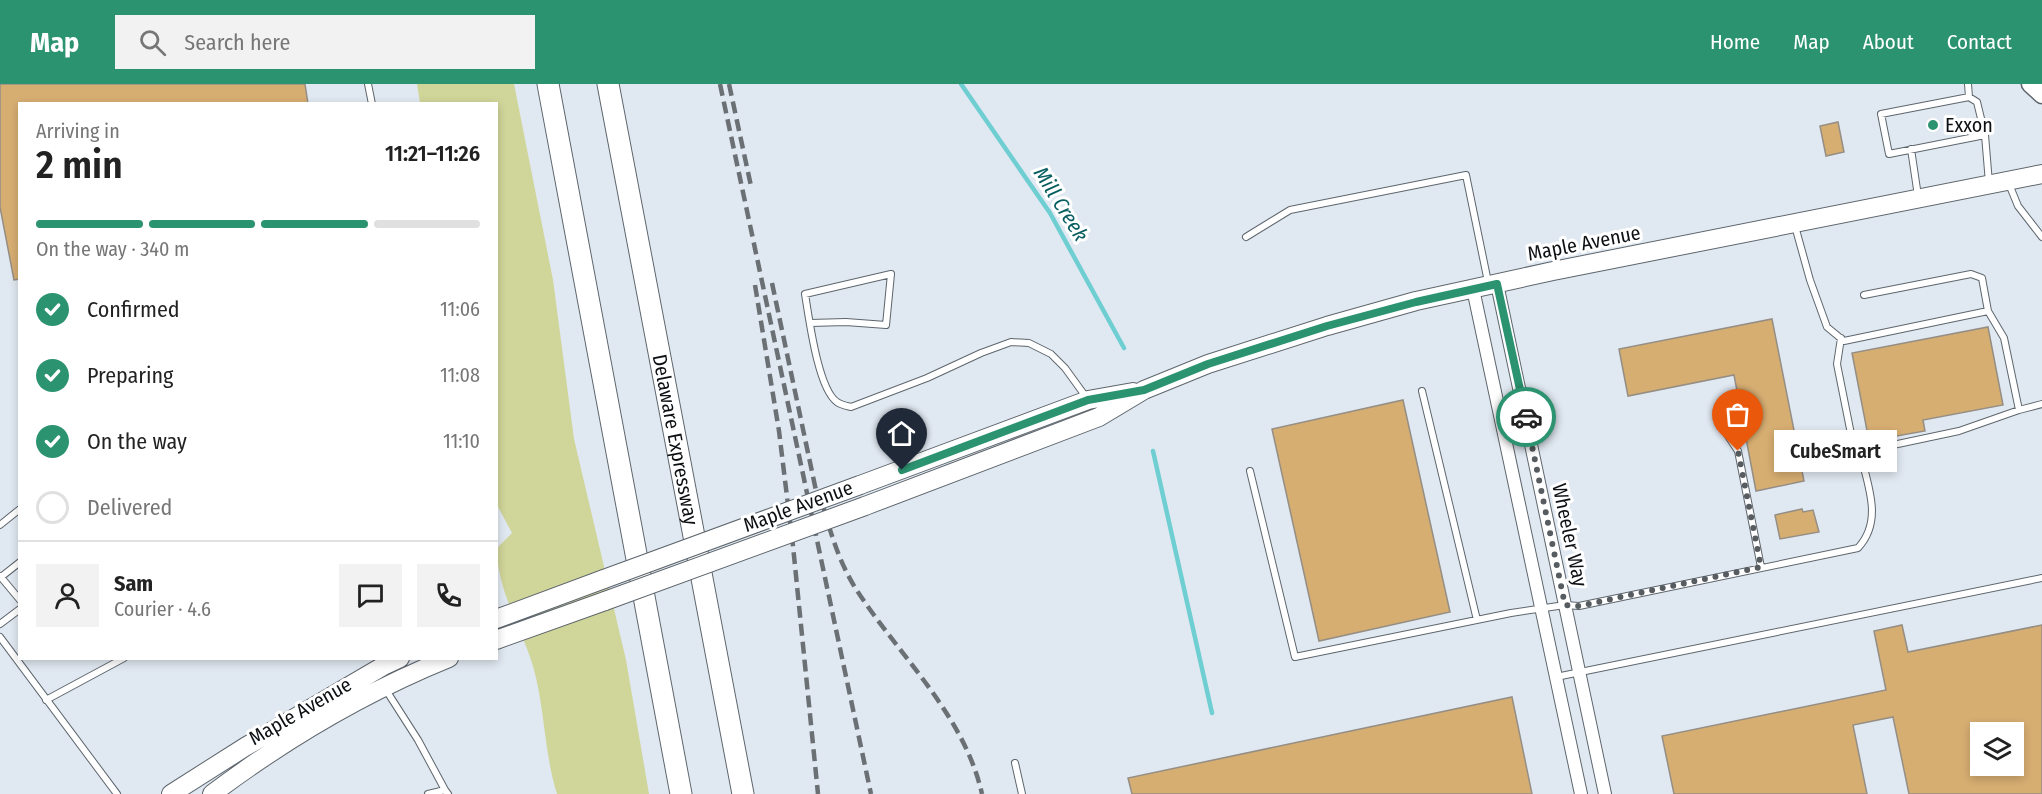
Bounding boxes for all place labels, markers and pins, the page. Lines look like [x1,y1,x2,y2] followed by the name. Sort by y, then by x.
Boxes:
[1945,113,1993,137] place label: Exxon
[1926,118,1940,132] marker: Exxon
[1712,389,1763,451] pin
[876,408,927,470] pin
[1774,430,1897,472] callout: CubeSmart

